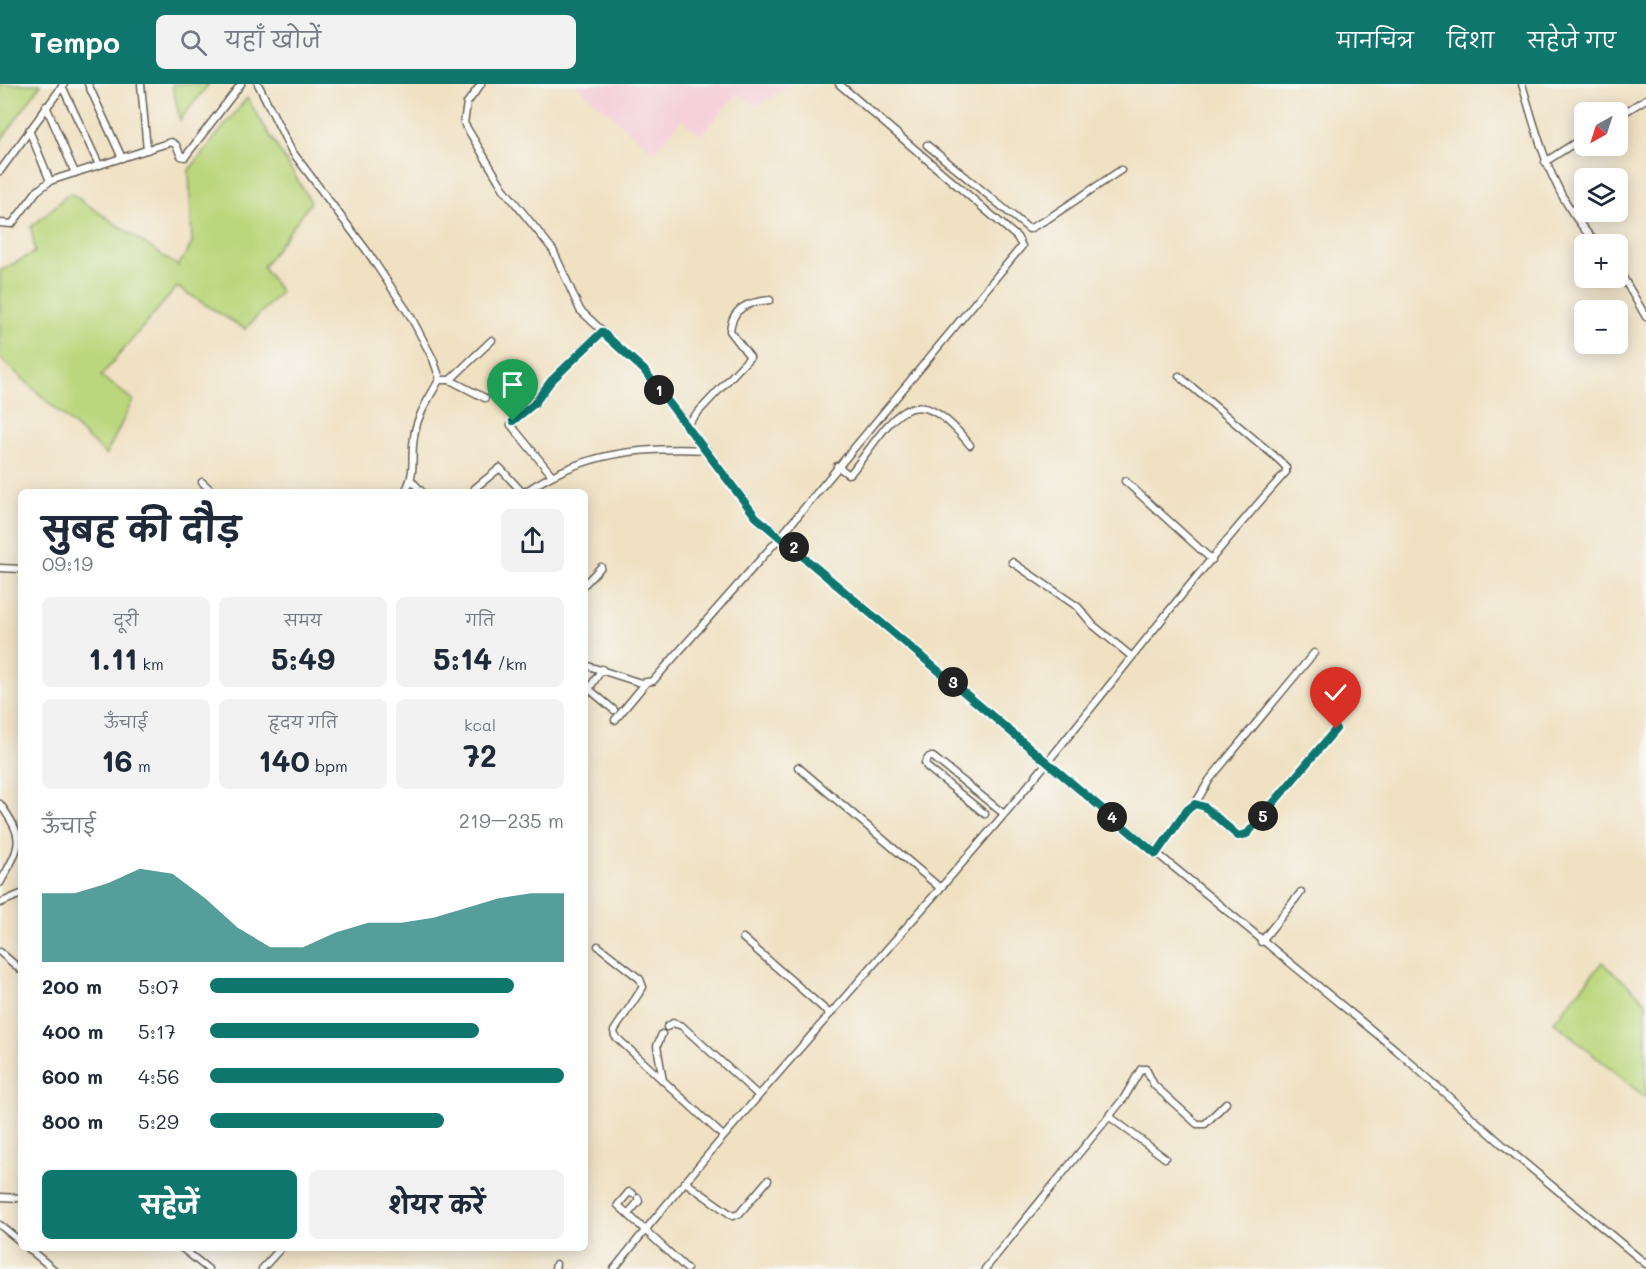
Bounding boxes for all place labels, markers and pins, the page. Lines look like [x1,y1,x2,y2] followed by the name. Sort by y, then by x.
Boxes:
[487,359,538,421] pin
[644,375,674,405] pin: 1
[779,532,809,562] pin: 2
[938,667,968,697] pin: 3
[1310,667,1361,729] pin
[1248,801,1278,831] pin: 5
[1097,802,1127,832] pin: 4

